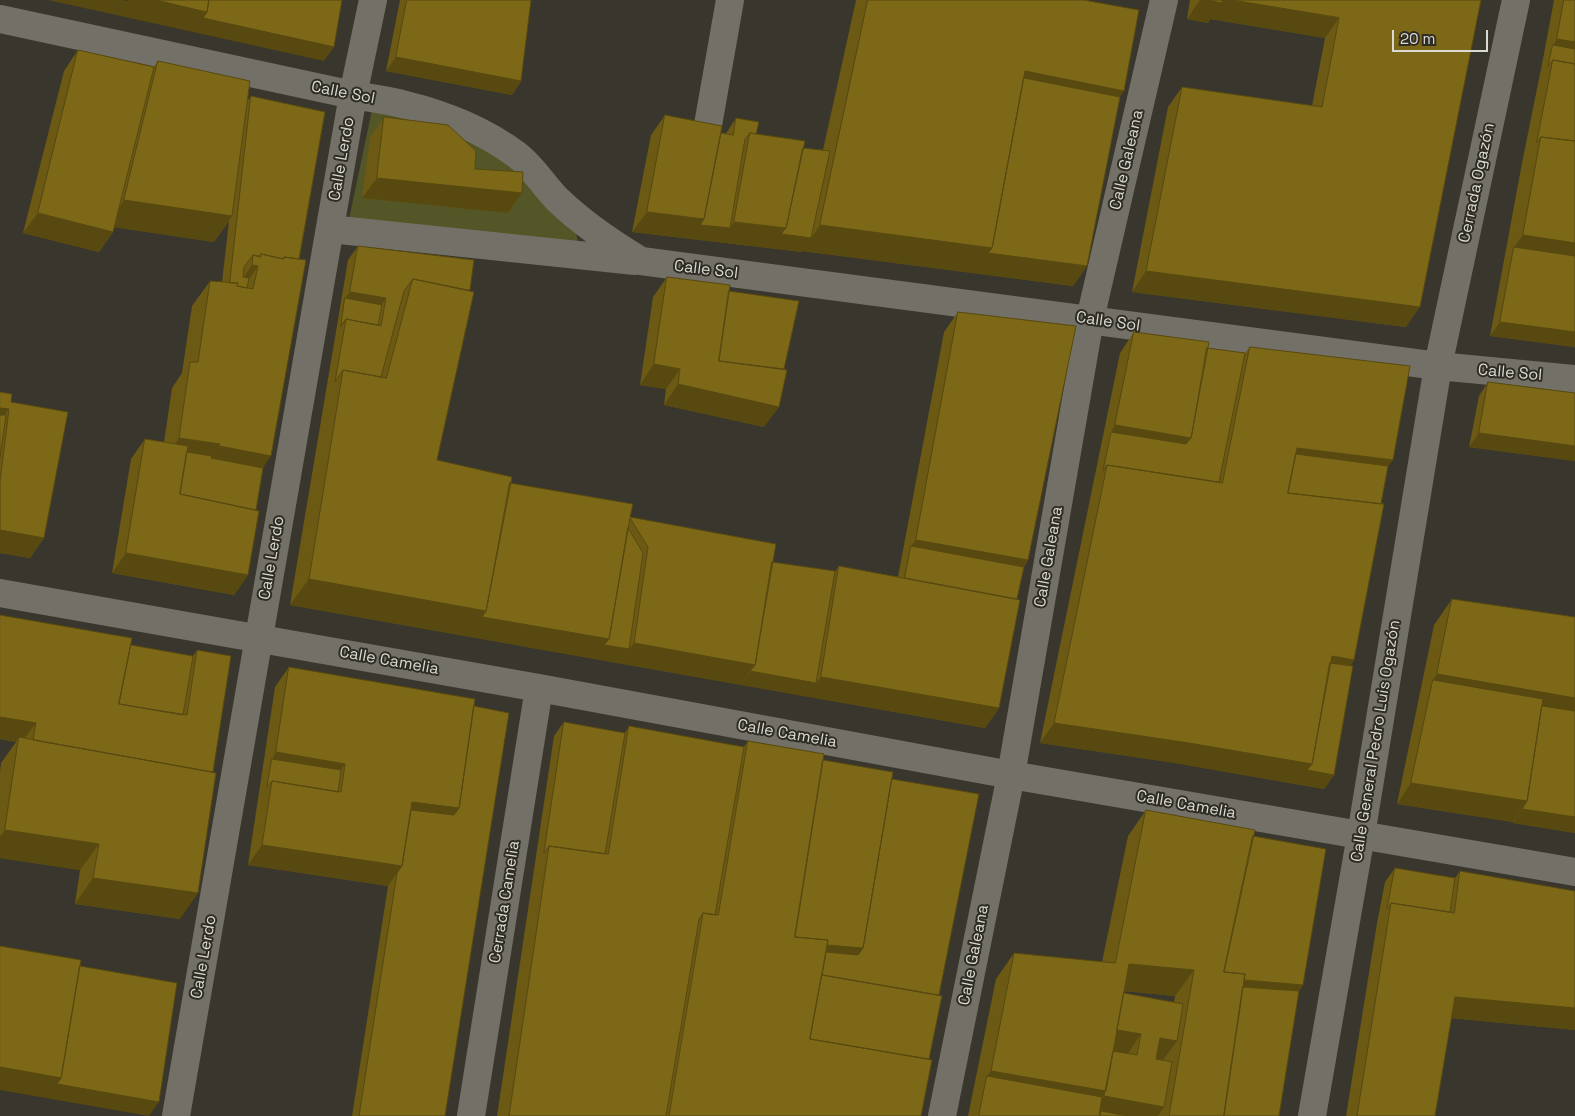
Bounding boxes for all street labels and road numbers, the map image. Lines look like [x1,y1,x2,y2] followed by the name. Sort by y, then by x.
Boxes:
[310,77,376,109] street label: Calle Sol
[1106,108,1148,212] street label: Calle Galeana
[325,115,359,203] street label: Calle Lerdo
[1455,121,1499,245] street label: Cerrada Ogazón
[673,257,739,283] street label: Calle Sol
[1075,308,1141,336] street label: Calle Sol
[1477,361,1543,385] street label: Calle Sol
[1031,505,1067,609] street label: Calle Galeana
[255,514,289,602] street label: Calle Lerdo
[1347,619,1405,863] street label: Calle General Pedro Luis Ogazón
[338,643,440,679] street label: Calle Camelia
[736,716,838,752] street label: Calle Camelia
[1135,787,1237,823] street label: Calle Camelia
[486,839,524,965] street label: Cerrada Camelia
[955,903,993,1007] street label: Calle Galeana
[187,913,221,1001] street label: Calle Lerdo

